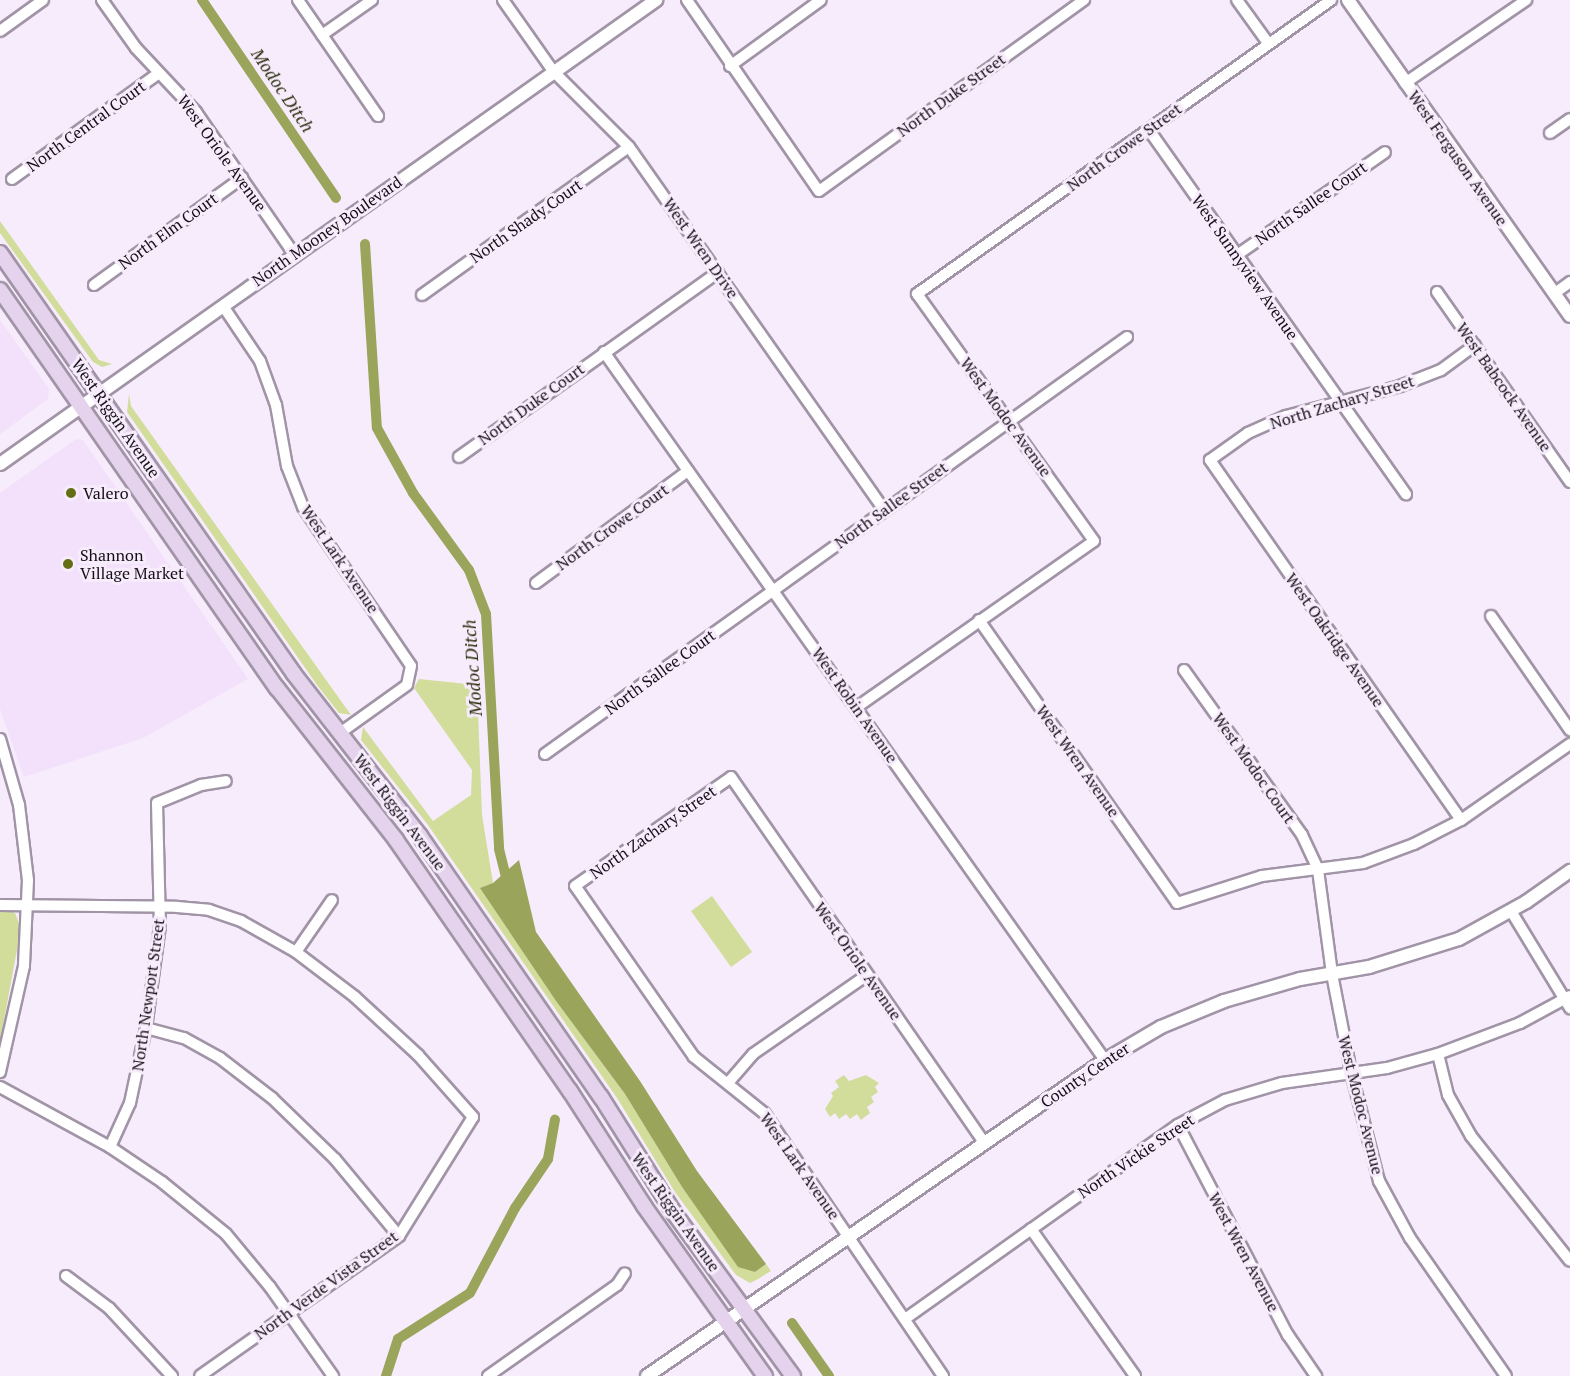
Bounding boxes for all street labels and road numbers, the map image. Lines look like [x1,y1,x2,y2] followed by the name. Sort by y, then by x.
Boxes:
[893,49,1009,141] street label: North Duke Street
[23,76,149,176] street label: North Central Court
[1404,87,1512,229] street label: West Ferguson Avenue
[173,91,271,215] street label: West Oriole Avenue
[1063,99,1185,195] street label: North Crowe Street
[1251,157,1371,249] street label: North Sallee Court
[248,172,406,290] street label: North Mooney Boulevard
[466,175,586,267] street label: North Shady Court
[115,189,221,273] street label: North Elm Court
[1188,191,1302,343] street label: West Sunnyview Avenue
[659,194,743,302] street label: West Wren Drive
[1452,319,1556,455] street label: West Babcock Avenue
[956,354,1056,480] street label: West Modoc Avenue
[68,355,164,481] street label: West Riggin Avenue
[474,359,588,449] street label: North Duke Court
[1268,371,1416,433] street label: North Zachary Street
[831,458,951,552] street label: North Sallee Street
[552,480,672,574] street label: North Crowe Court
[297,501,383,617] street label: West Lark Avenue
[1281,569,1389,711] street label: West Oakridge Avenue
[601,625,719,719] street label: North Sallee Court
[808,643,902,767] street label: West Robin Avenue
[1032,701,1124,821] street label: West Wren Avenue
[1209,709,1299,827] street label: West Modoc Court
[350,750,450,874] street label: West Riggin Avenue
[586,781,720,883] street label: North Zachary Street
[810,898,906,1024] street label: West Oriole Avenue
[128,917,168,1073] street label: North Newport Street
[1334,1033,1388,1177] street label: West Modoc Avenue
[1037,1038,1133,1112] street label: County Center
[756,1109,844,1223] street label: West Lark Avenue
[1074,1110,1198,1202] street label: North Vickie Street
[628,1149,724,1275] street label: West Riggin Avenue
[1204,1189,1284,1315] street label: West Wren Avenue
[250,1226,402,1344] street label: North Verde Vista Street

